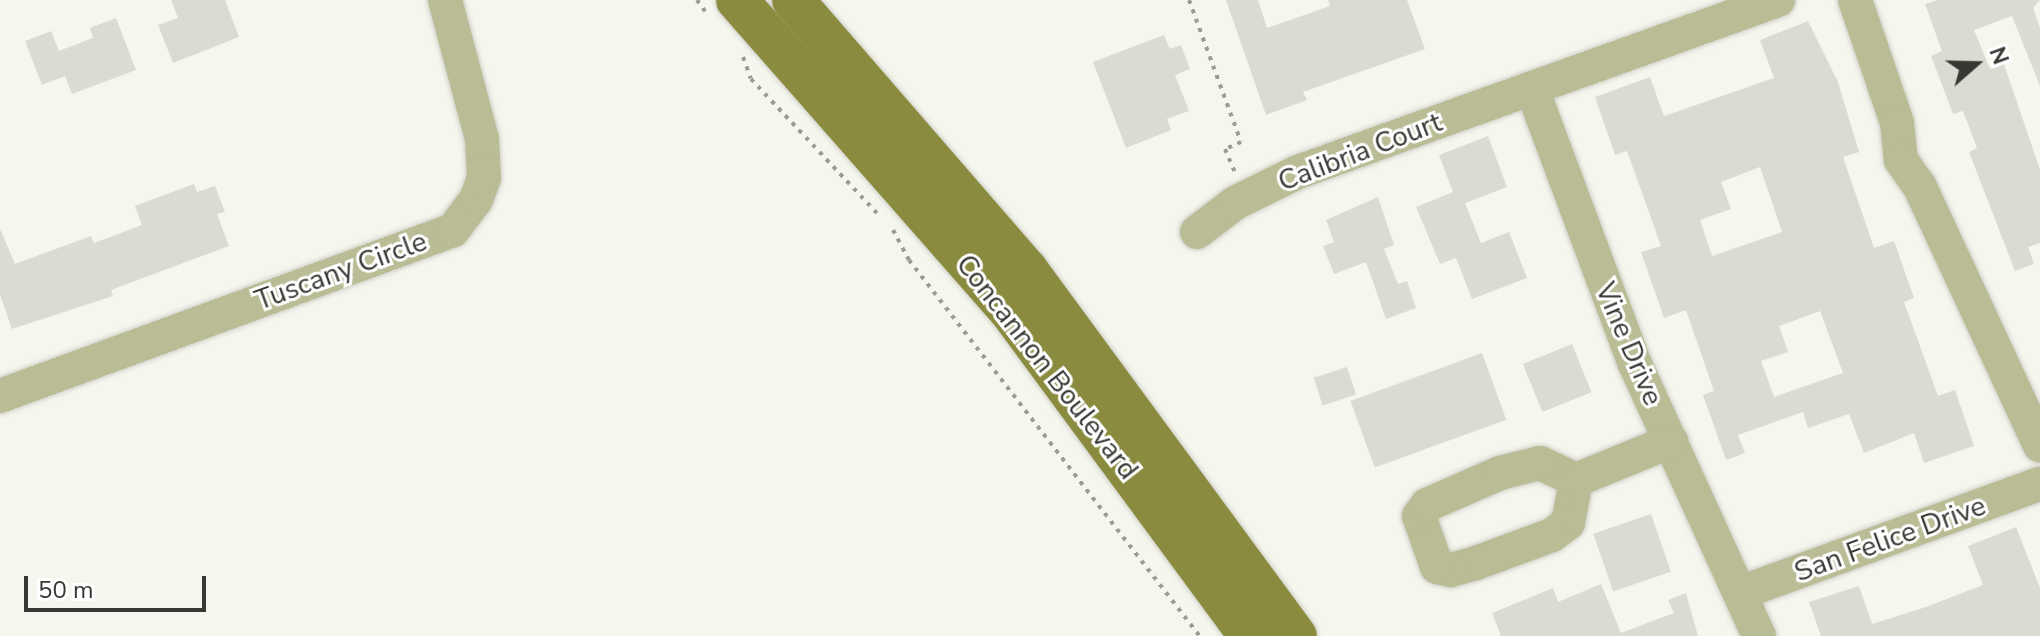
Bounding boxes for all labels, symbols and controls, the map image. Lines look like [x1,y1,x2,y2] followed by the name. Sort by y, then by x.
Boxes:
[1936,24,2016,104] north arrow
[1982,43,2015,69] text: N
[1273,105,1447,199] street label: Calibria Court
[251,224,431,318] street label: Tuscany Circle
[949,248,1145,486] street label: Concannon Boulevard
[1588,278,1670,410] street label: Vine Drive
[1790,489,1990,589] street label: San Felice Drive
[28,560,210,610] scale bar
[38,574,94,606] text: 50 m

